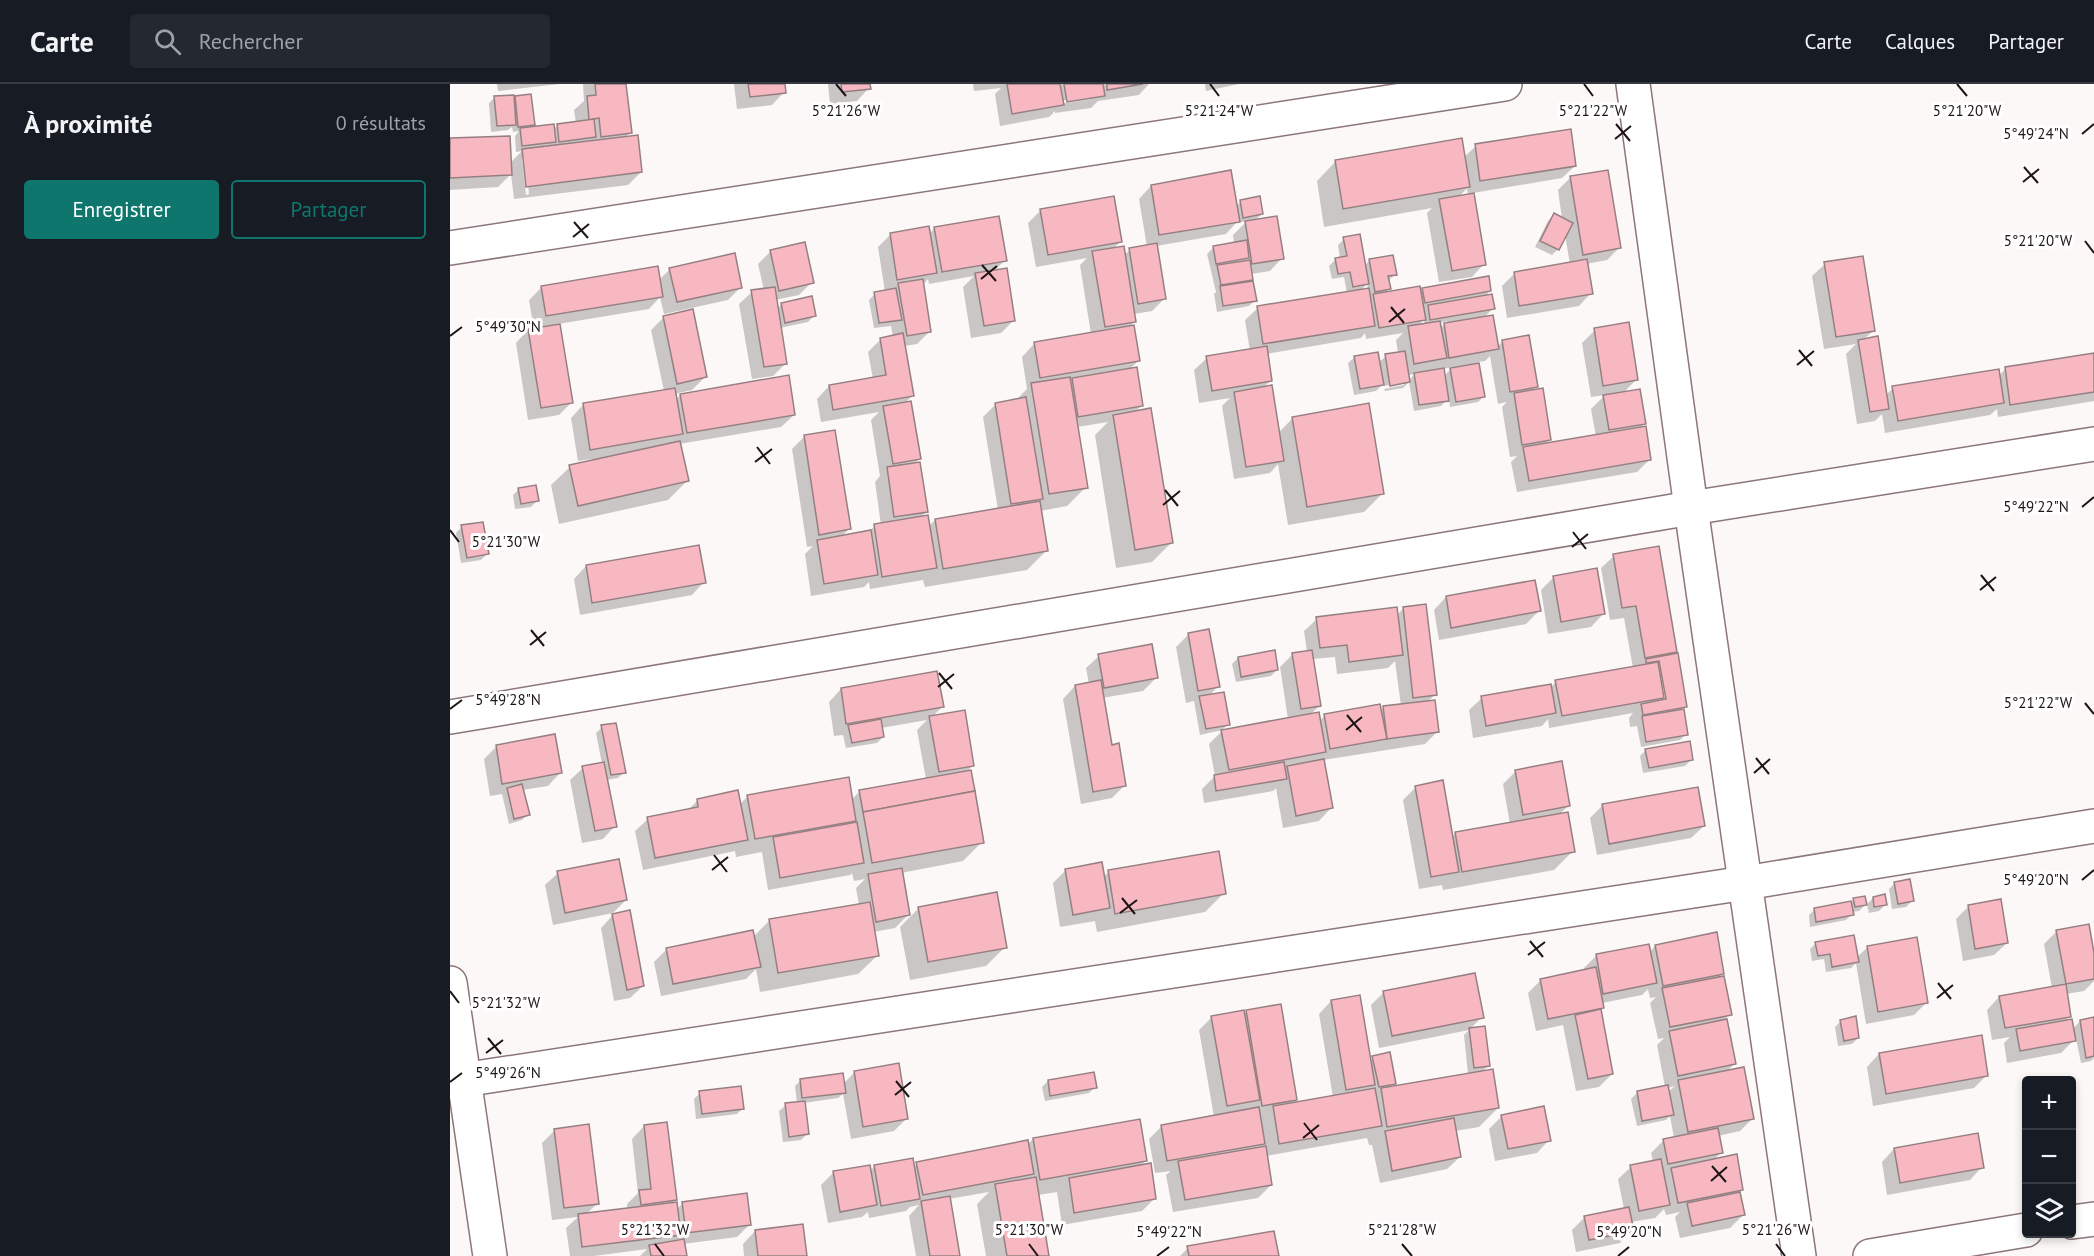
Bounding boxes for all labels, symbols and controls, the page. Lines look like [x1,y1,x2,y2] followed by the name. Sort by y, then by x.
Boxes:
[130,14,550,68] search box
[30,23,94,60] text: Carte
[151,25,184,58] icon: search
[199,27,303,55] text: Rechercher
[1805,28,1852,55] text: Carte
[1885,28,1955,55] text: Calques
[1988,28,2064,55] text: Partager
[812,101,881,120] text: 5°21'26"W
[1185,101,1254,120] text: 5°21'24"W
[1559,101,1628,120] text: 5°21'22"W
[1933,101,2002,120] text: 5°21'20"W
[24,107,152,140] text: À proximité
[336,110,426,136] text: 0 résultats
[2003,124,2069,143] text: 5°49'24"N
[24,180,219,239] button: Enregistrer
[231,180,426,239] button: Partager
[2004,231,2073,250] text: 5°21'20"W
[475,317,541,336] text: 5°49'30"N
[2003,497,2069,516] text: 5°49'22"N
[472,532,541,551] text: 5°21'30"W
[475,690,541,709] text: 5°49'28"N
[2004,693,2073,712] text: 5°21'22"W
[2003,870,2069,889] text: 5°49'20"N
[472,993,541,1012] text: 5°21'32"W
[475,1063,541,1082] text: 5°49'26"N
[2022,1076,2076,1238] map controls
[2022,1076,2076,1130] button: +
[2022,1130,2076,1184] button: −
[2022,1184,2076,1238] button: layers
[621,1220,690,1239] text: 5°21'32"W
[995,1220,1064,1239] text: 5°21'30"W
[1368,1220,1437,1239] text: 5°21'28"W
[1742,1220,1811,1239] text: 5°21'26"W
[1136,1222,1202,1241] text: 5°49'22"N
[1596,1222,1662,1241] text: 5°49'20"N

